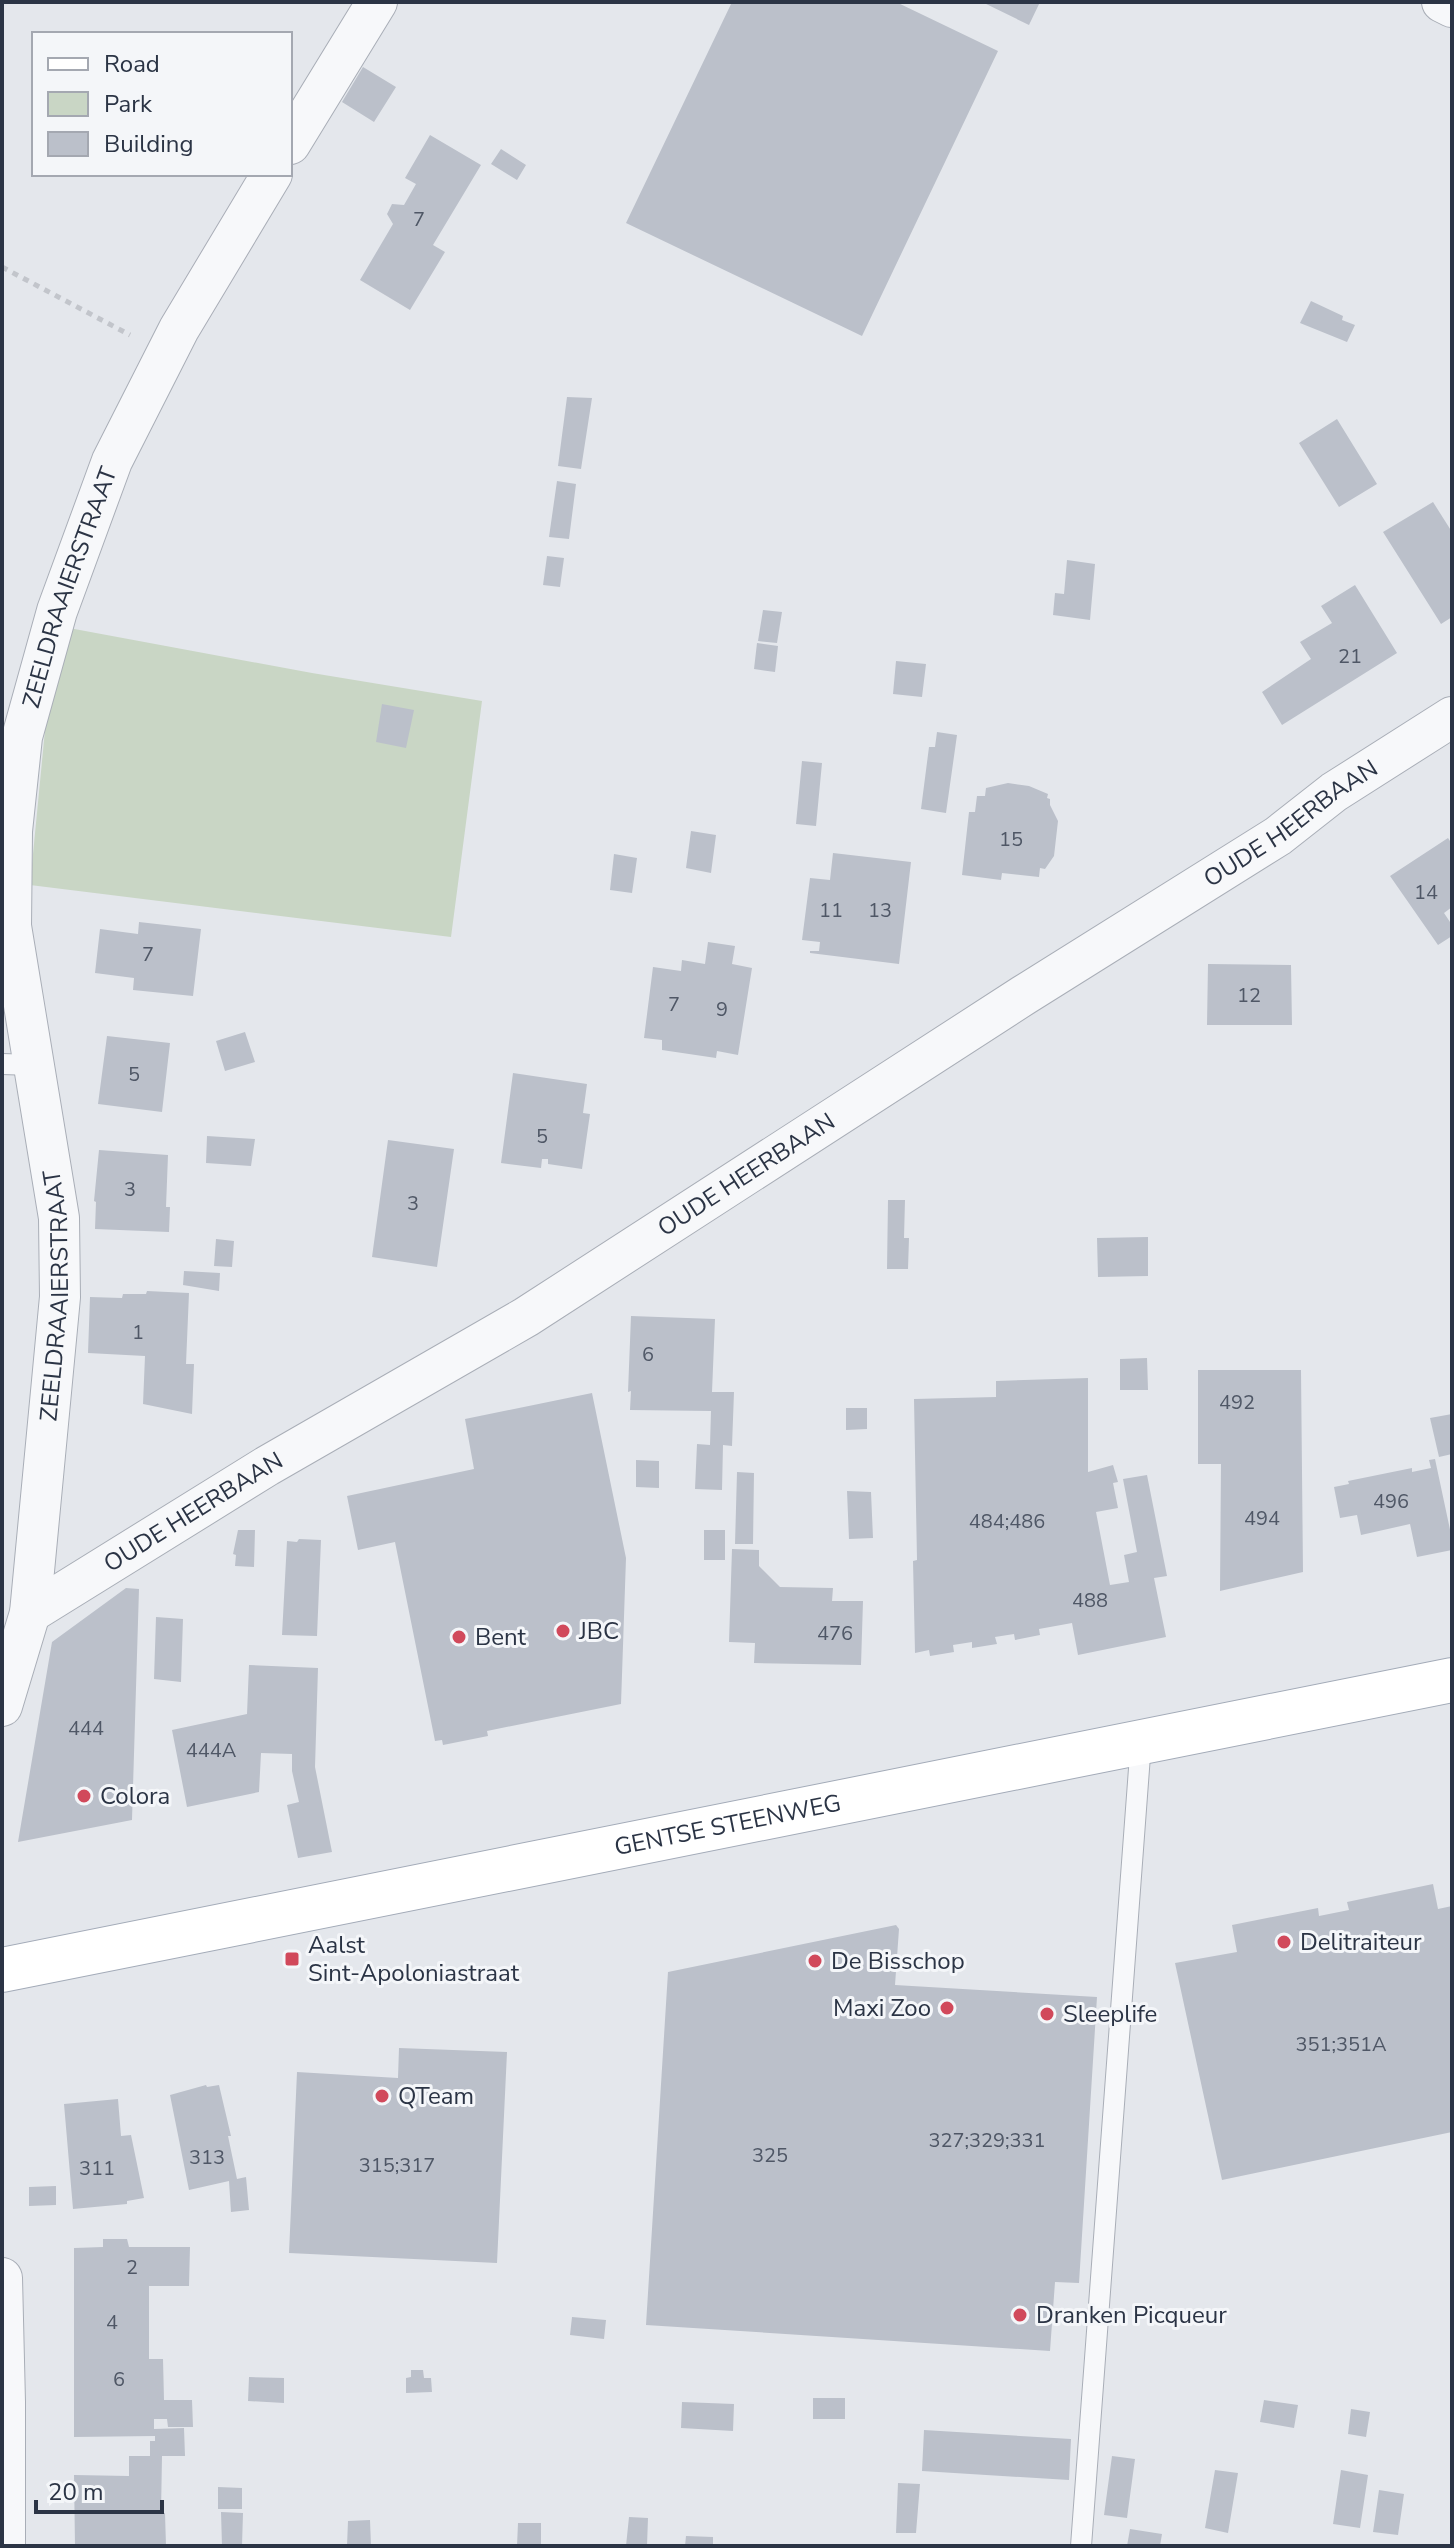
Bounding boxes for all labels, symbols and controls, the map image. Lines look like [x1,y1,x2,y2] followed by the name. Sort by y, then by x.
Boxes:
[32,32,292,176] legend
[104,48,160,80] text: Road
[104,88,153,120] text: Park
[104,128,194,160] text: Building
[413,206,425,233] house number: 7
[15,462,125,712] street label: ZEELDRAAIERSTRAAT
[1338,643,1362,670] house number: 21
[1198,752,1384,895] street label: OUDE HEERBAAN
[999,826,1023,853] house number: 15
[1414,879,1438,906] house number: 14
[819,897,843,924] house number: 11
[868,897,892,924] house number: 13
[142,941,154,968] house number: 7
[1237,982,1261,1009] house number: 12
[668,991,680,1018] house number: 7
[716,996,728,1023] house number: 9
[128,1061,140,1088] house number: 5
[652,1105,841,1244] street label: OUDE HEERBAAN
[536,1123,548,1150] house number: 5
[32,1167,76,1423] street label: ZEELDRAAIERSTRAAT
[124,1176,136,1203] house number: 3
[407,1190,419,1217] house number: 3
[132,1319,144,1346] house number: 1
[642,1341,654,1368] house number: 6
[1219,1389,1255,1416] house number: 492
[98,1444,289,1579] street label: OUDE HEERBAAN
[1373,1488,1409,1515] house number: 496
[1244,1505,1280,1532] house number: 494
[969,1508,1045,1535] house number: 484;486
[1072,1587,1108,1614] house number: 488
[578,1615,619,1647] place label: JBC
[817,1620,853,1647] house number: 476
[475,1621,527,1653] place label: Bent
[554,1622,572,1640] marker: JBC
[450,1628,468,1646] marker: Bent
[68,1715,104,1742] house number: 444
[186,1737,237,1764] house number: 444A
[100,1780,170,1812] place label: Colora
[75,1787,93,1805] marker: Colora
[612,1787,844,1863] street label: GENTSE STEENWEG
[1300,1926,1422,1958] place label: Delitraiteur
[308,1929,520,1989] place label: Aalst Sint-Apoloniastraat
[1275,1933,1293,1951] marker: Delitraiteur
[831,1945,965,1977] place label: De Bisschop
[283,1950,301,1968] marker: Aalst Sint-Apoloniastraat
[806,1952,824,1970] marker: De Bisschop
[833,1992,931,2024] place label: Maxi Zoo
[1063,1998,1157,2030] place label: Sleeplife
[938,1999,956,2017] marker: Maxi Zoo
[1038,2005,1056,2023] marker: Sleeplife
[1295,2031,1387,2058] house number: 351;351A
[398,2080,474,2112] place label: QTeam
[373,2087,391,2105] marker: QTeam
[928,2127,1046,2154] house number: 327;329;331
[752,2142,788,2169] house number: 325
[189,2144,225,2171] house number: 313
[359,2152,435,2179] house number: 315;317
[79,2155,115,2182] house number: 311
[126,2254,138,2281] house number: 2
[1036,2299,1227,2331] place label: Dranken Picqueur
[1011,2306,1029,2324] marker: Dranken Picqueur
[106,2309,118,2336] house number: 4
[113,2366,125,2393] house number: 6
[36,2464,162,2514] scale bar
[48,2476,104,2508] text: 20 m

